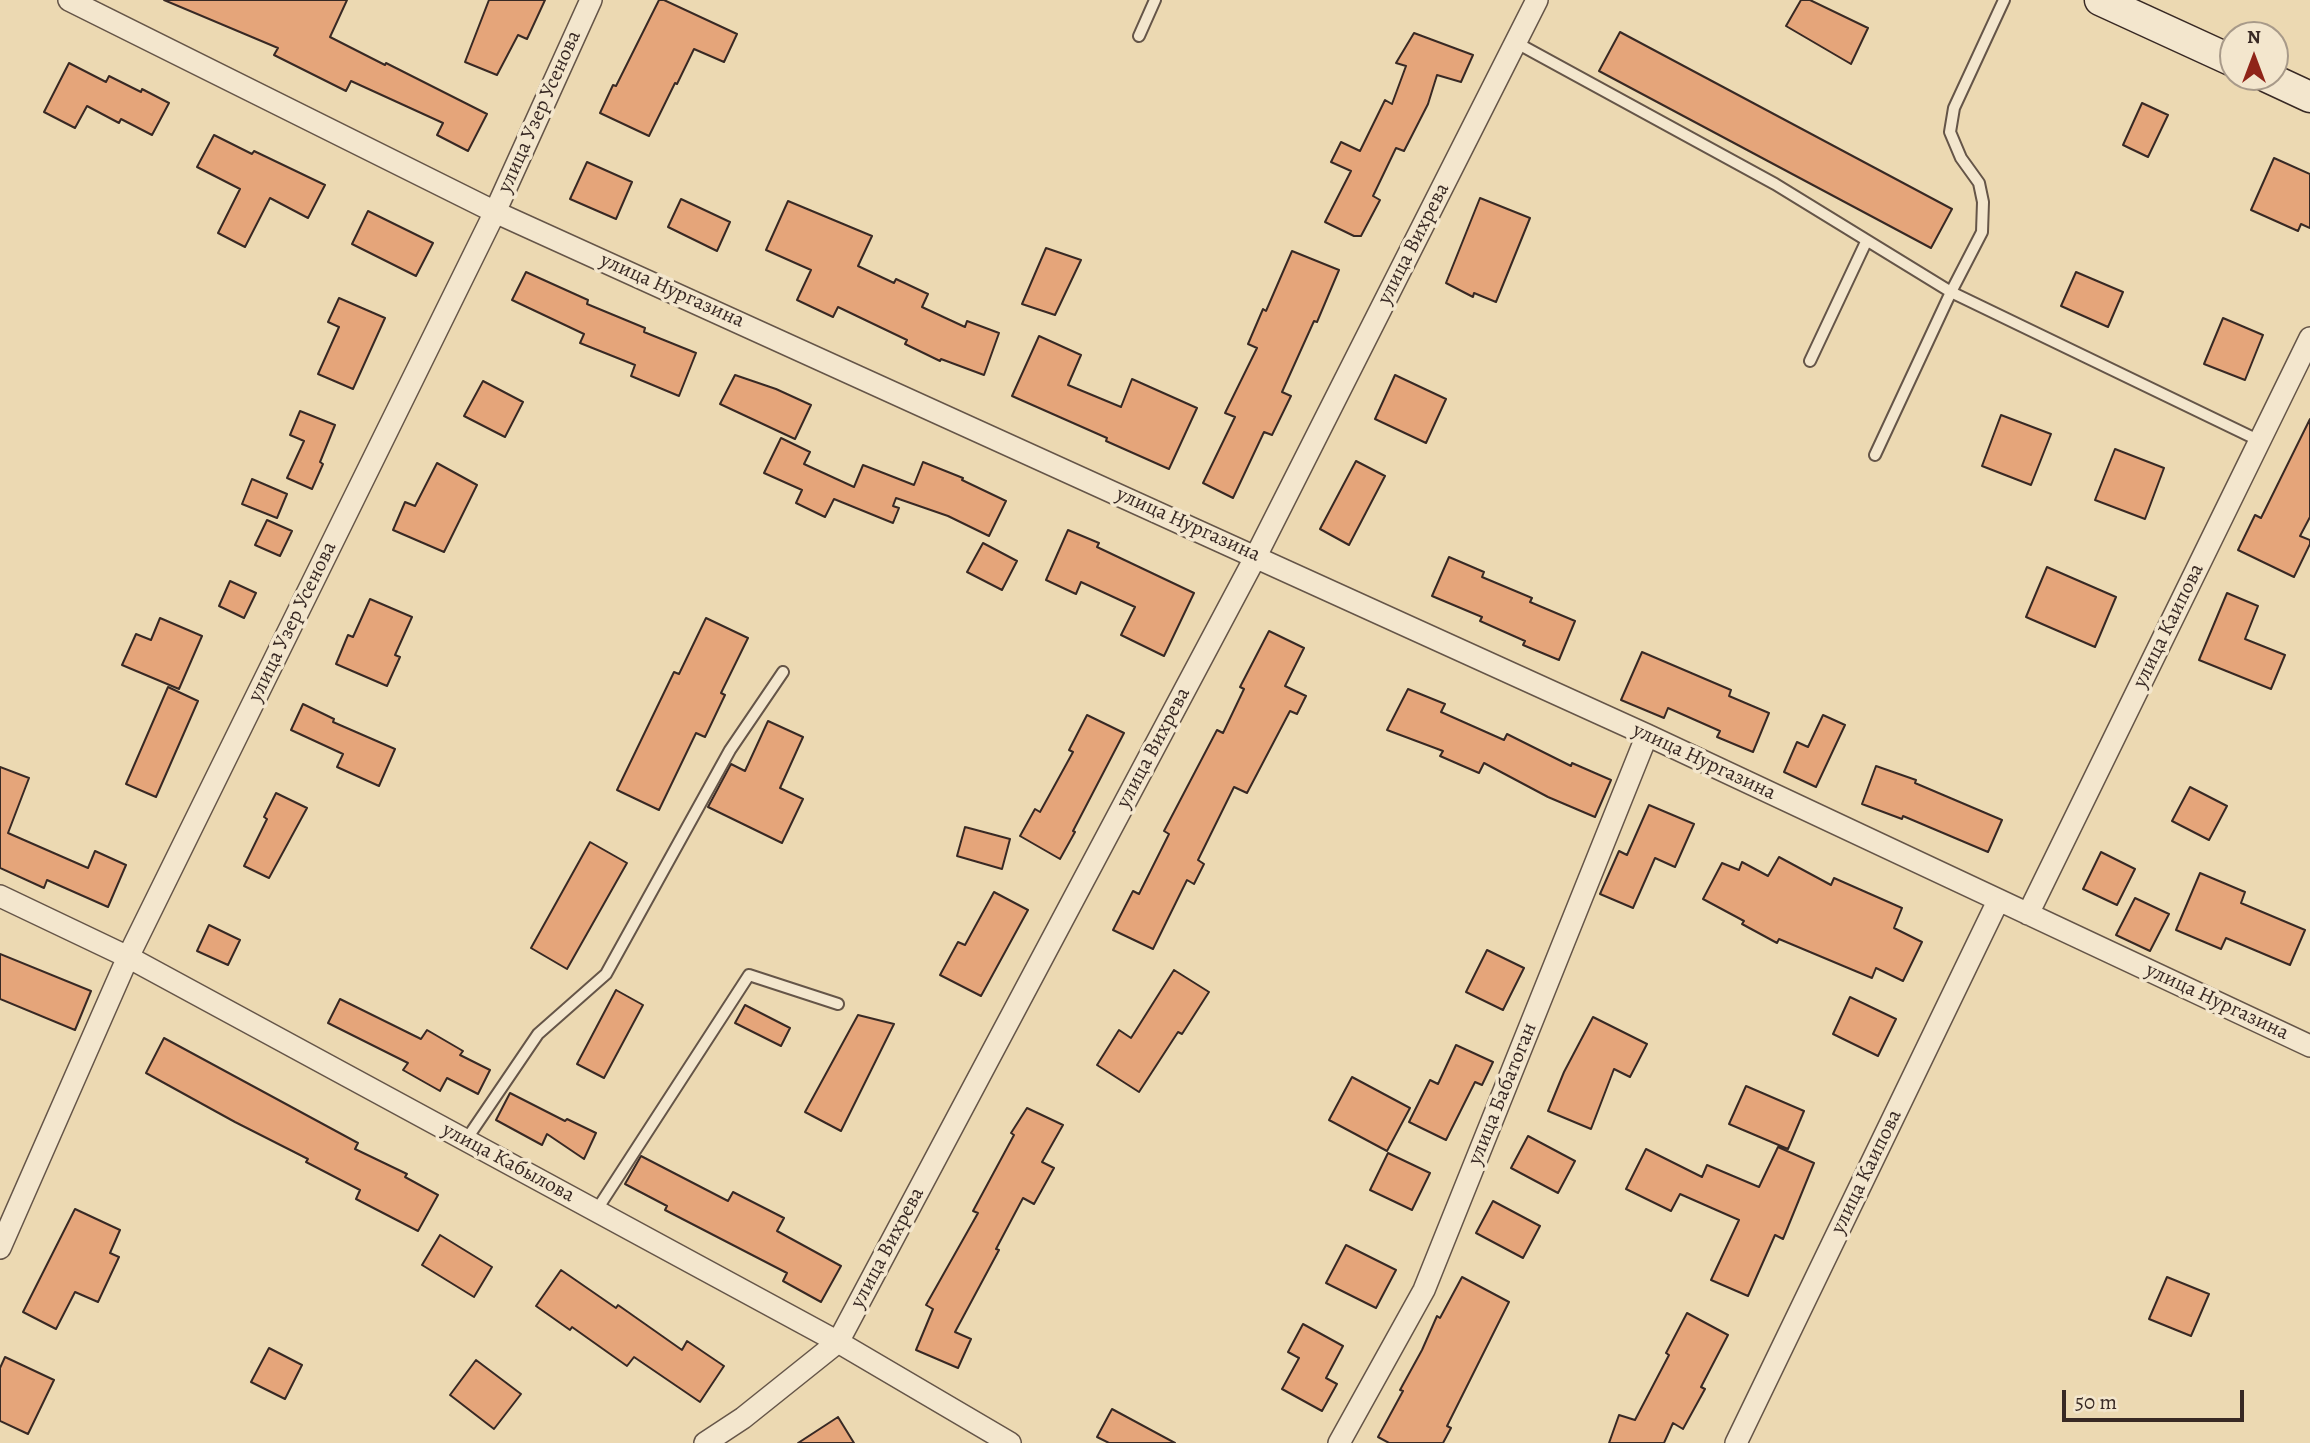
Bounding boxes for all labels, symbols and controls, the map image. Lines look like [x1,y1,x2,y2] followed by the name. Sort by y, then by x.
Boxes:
[2219,21,2289,91] north arrow
[2247,24,2261,50] text: N
[493,27,587,197] street label: улица Узер Усенова
[1373,179,1455,309] street label: улица Вихрева
[596,248,748,334] street label: улица Нургазина
[1112,482,1264,568] street label: улица Нургазина
[243,538,343,706] street label: улица Узер Усенова
[2128,560,2210,692] street label: улица Каипова
[1112,683,1196,813] street label: улица Вихрева
[1628,718,1780,806] street label: улица Нургазина
[2141,958,2293,1046] street label: улица Нургазина
[1463,1019,1543,1169] street label: улица Бабатоган
[1826,1106,1908,1238] street label: улица Каипова
[437,1118,579,1208] street label: улица Кабылова
[846,1183,930,1313] street label: улица Вихрева
[2065,1376,2247,1420] scale bar
[2075,1388,2117,1416] text: 50 m

